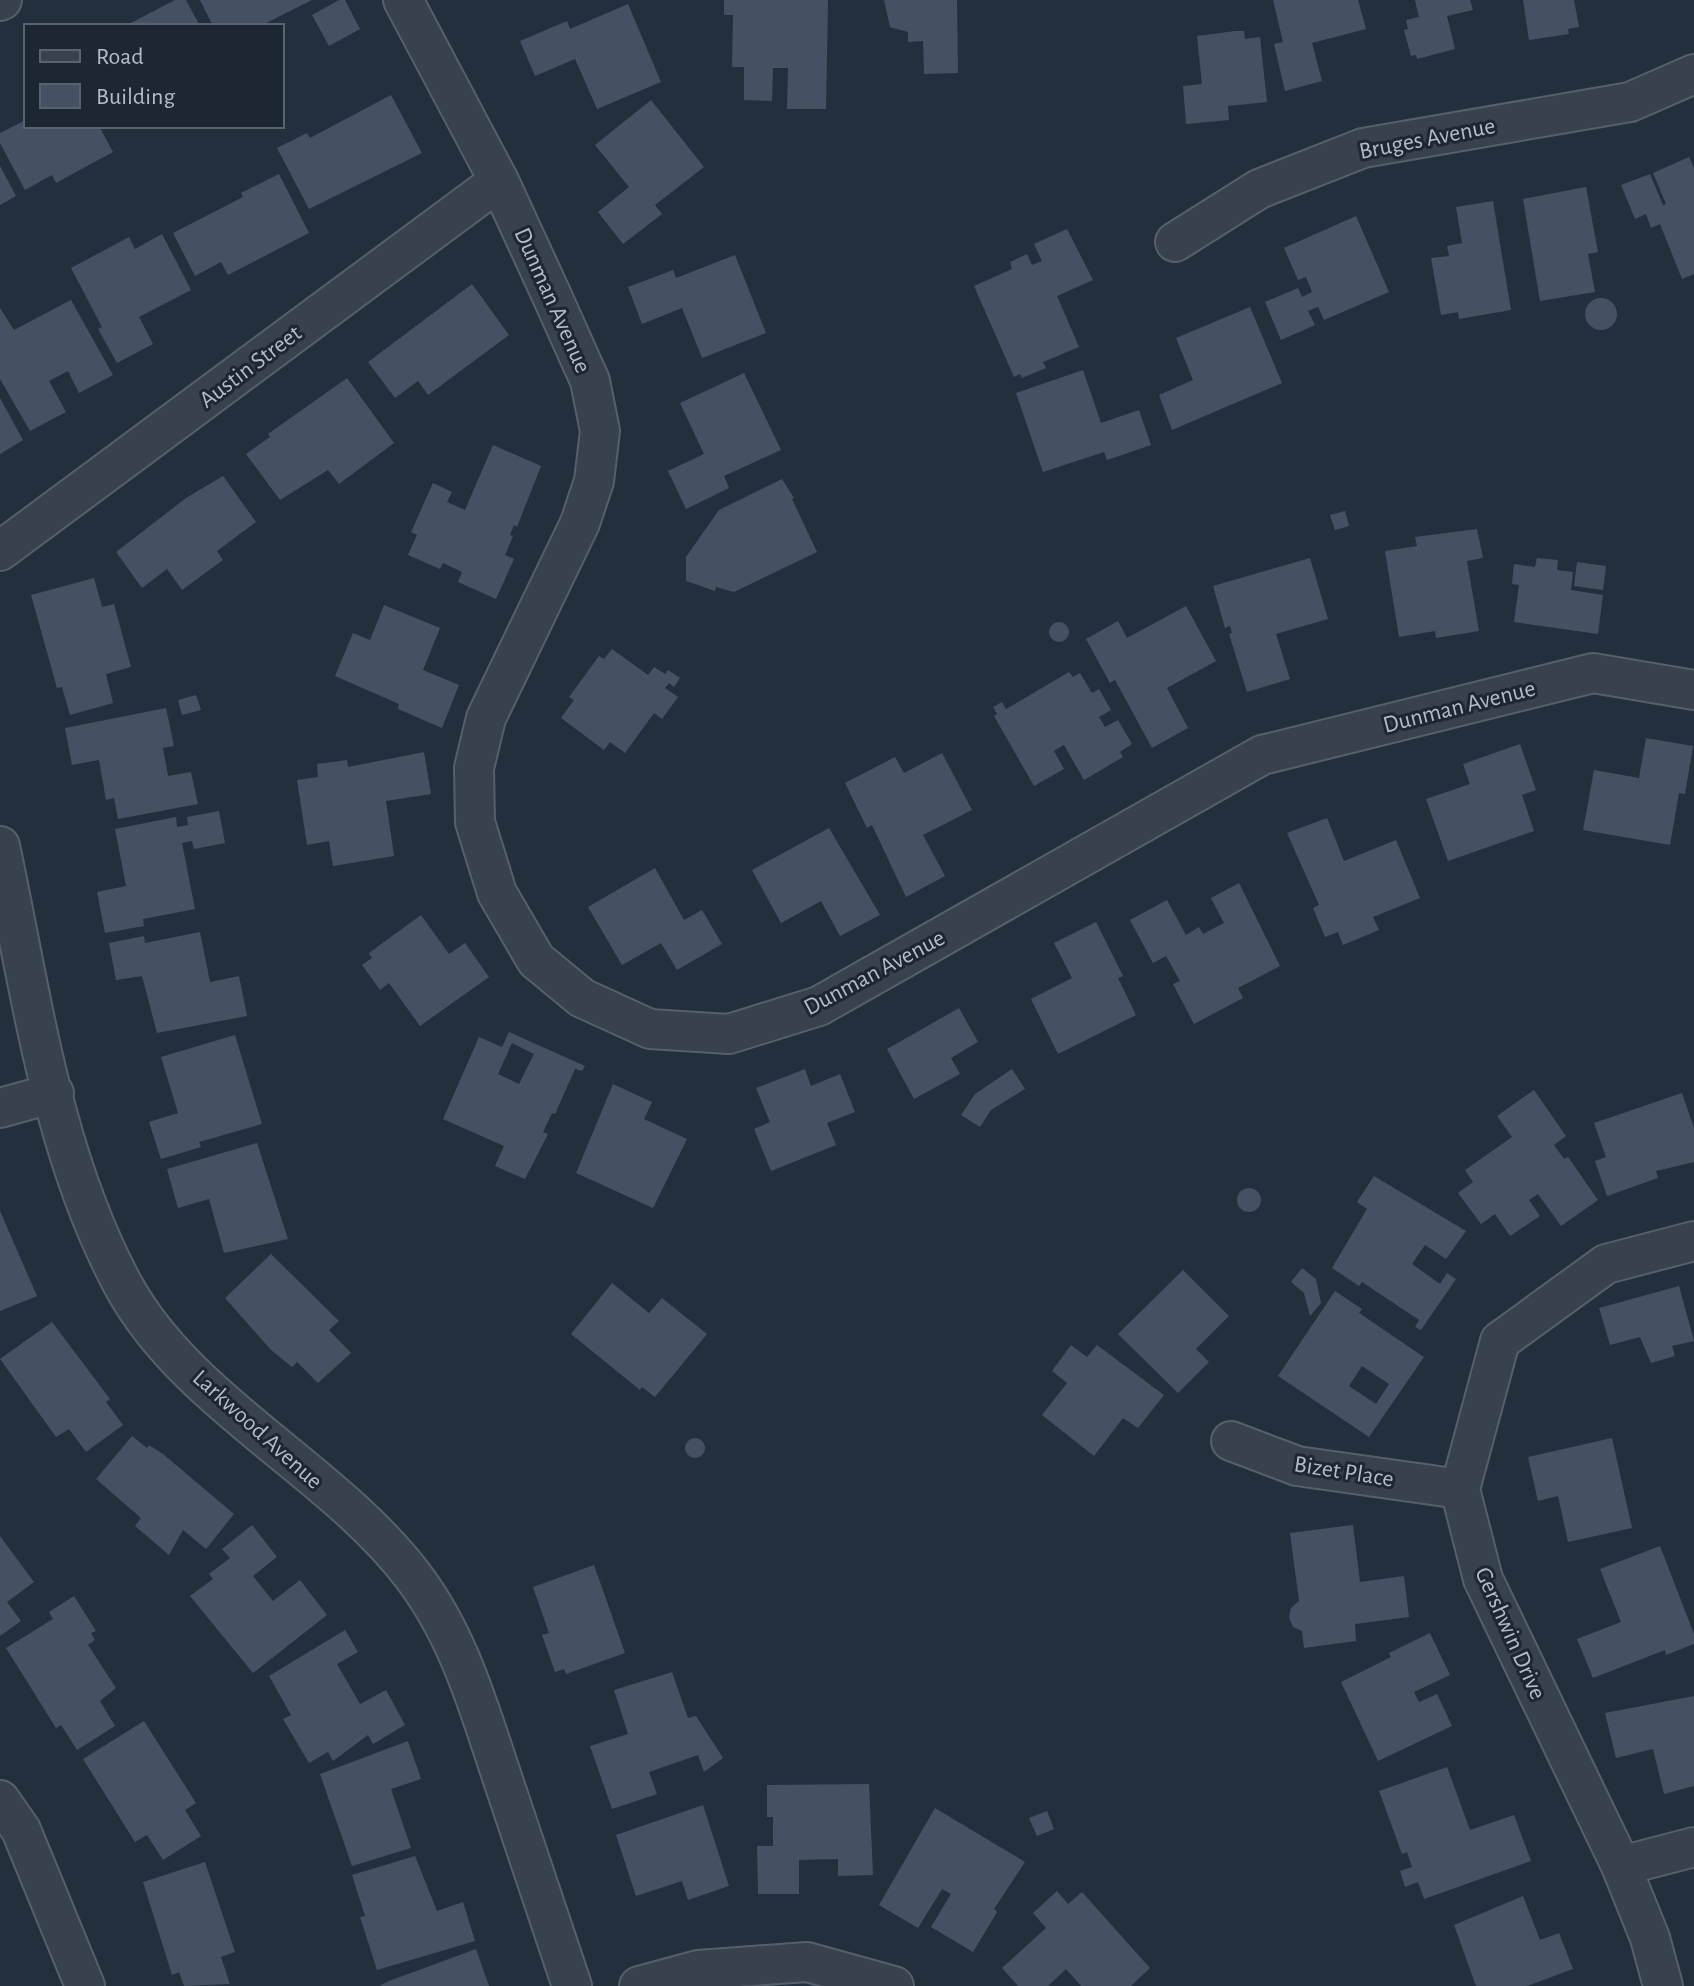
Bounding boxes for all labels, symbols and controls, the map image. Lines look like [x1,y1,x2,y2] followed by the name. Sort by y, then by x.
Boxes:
[24,24,284,128] legend
[96,45,144,69] text: Road
[96,85,175,109] text: Building
[1357,114,1497,164] street label: Bruges Avenue
[509,224,595,377] street label: Dunman Avenue
[195,321,306,413] street label: Austin Street
[1381,676,1538,737] street label: Dunman Avenue
[800,926,949,1020] street label: Dunman Avenue
[188,1366,327,1494] street label: Larkwood Avenue
[1292,1452,1395,1492] street label: Bizet Place
[1470,1564,1550,1703] street label: Gershwin Drive

